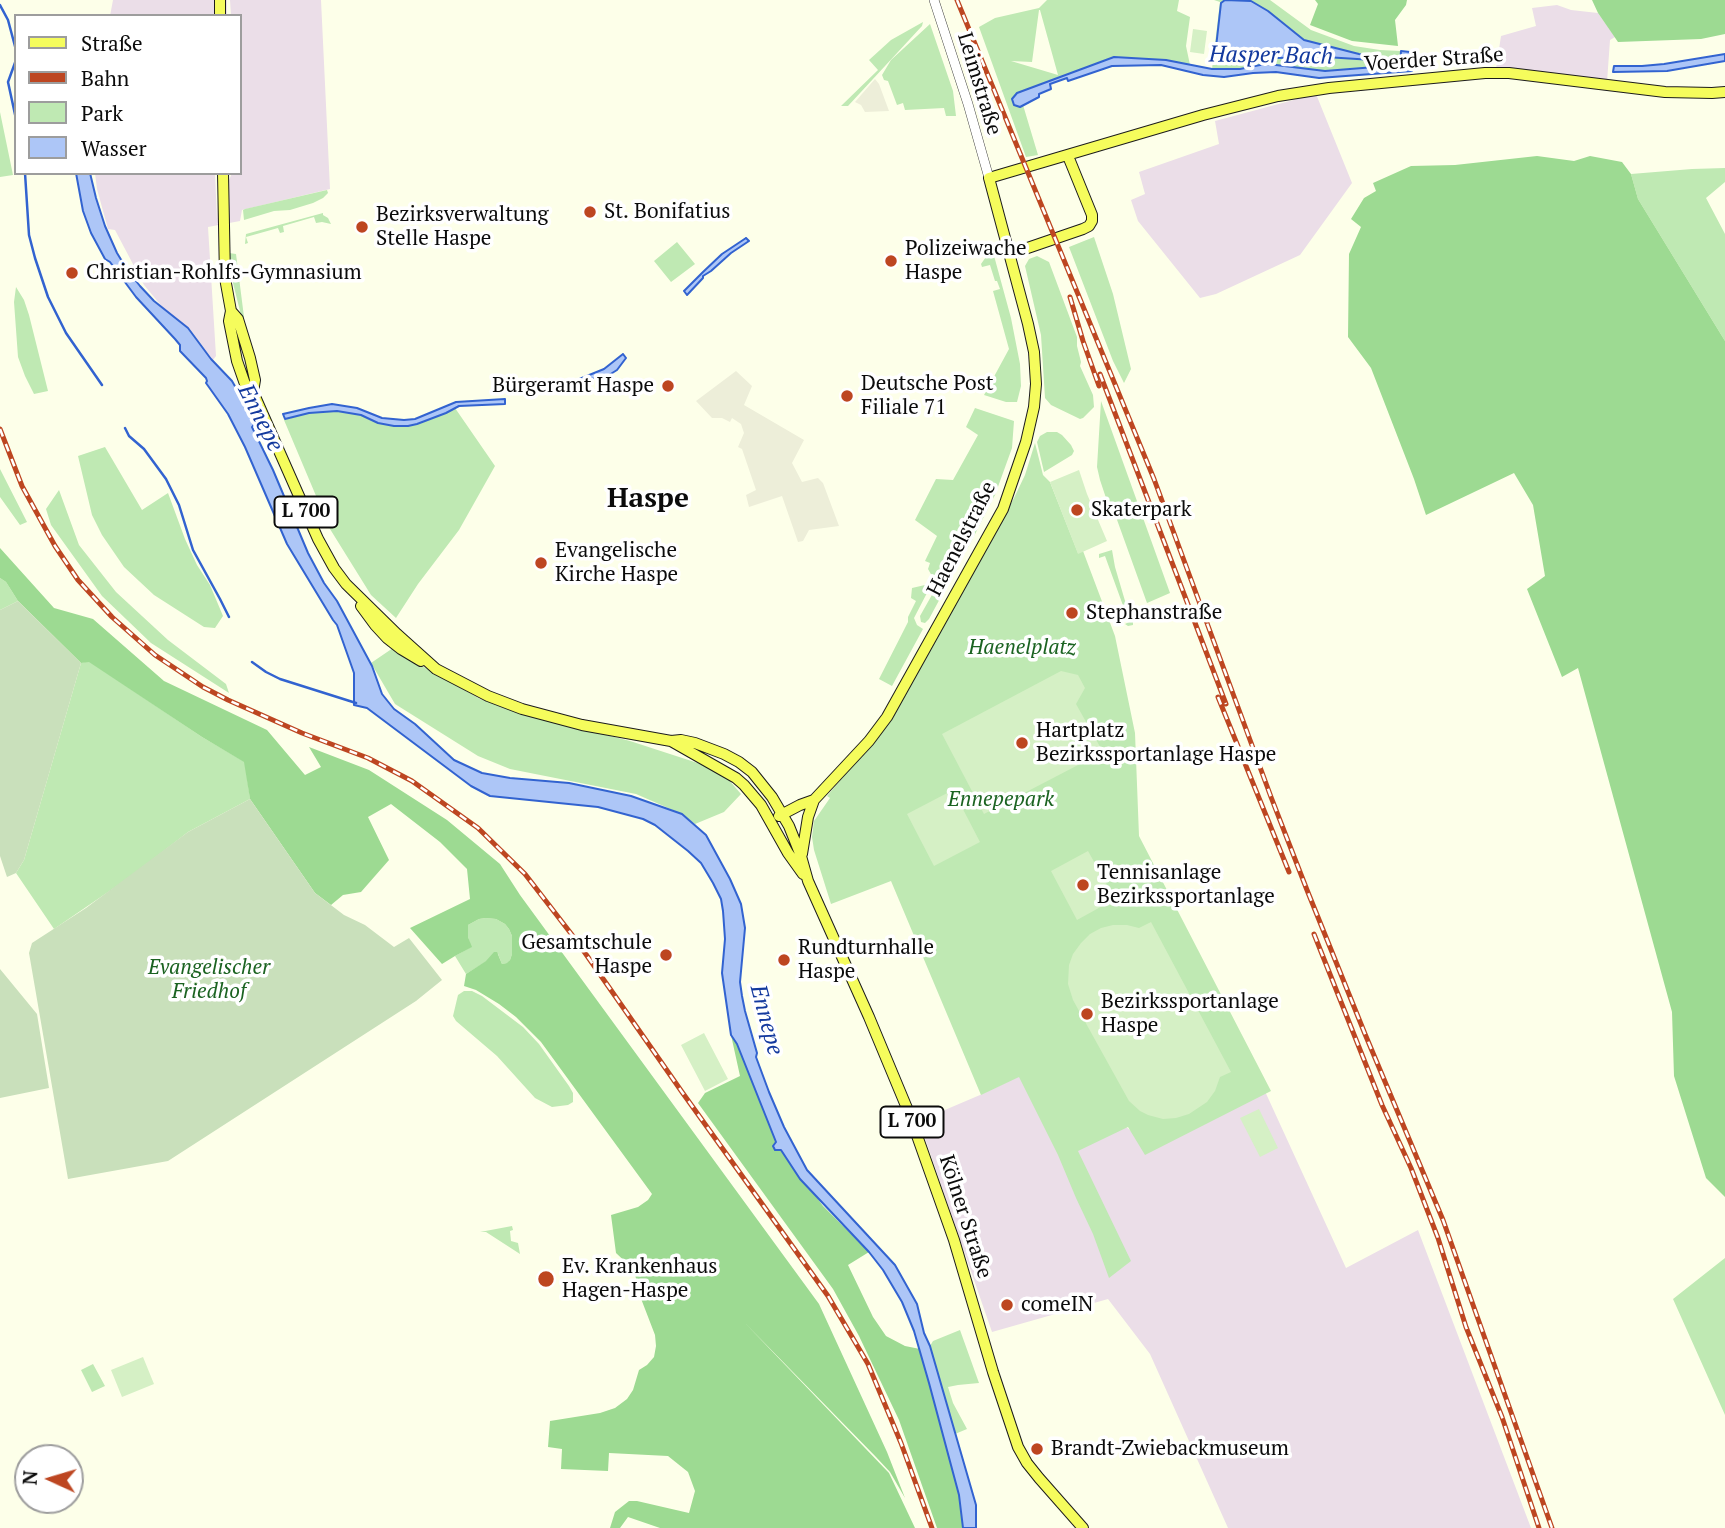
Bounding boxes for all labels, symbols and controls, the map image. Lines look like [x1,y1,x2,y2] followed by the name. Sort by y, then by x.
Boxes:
[14,14,242,175] legend
[81,29,143,57] text: Straße
[951,30,1007,138] street label: Leimstraße
[1209,41,1333,71] water label: Hasper Bach
[1363,43,1505,77] street label: Voerder Straße
[81,64,129,92] text: Bahn
[81,99,123,127] text: Park
[81,134,147,162] text: Wasser
[604,199,730,225] place label: St. Bonifatius
[376,202,549,252] place label: Bezirksverwaltung Stelle Haspe
[582,204,598,220] marker: St. Bonifatius
[354,219,370,235] marker: Bezirksverwaltung Stelle Haspe
[905,236,1027,286] place label: Polizeiwache Haspe
[883,253,899,269] marker: Polizeiwache Haspe
[86,260,362,286] place label: Christian-Rohlfs-Gymnasium
[64,265,80,281] marker: Christian-Rohlfs-Gymnasium
[861,371,994,421] place label: Deutsche Post Filiale 71
[492,373,654,399] place label: Bürgeramt Haspe
[660,378,676,394] marker: Bürgeramt Haspe
[231,380,289,456] water label: Ennepe
[839,388,855,404] marker: Deutsche Post Filiale 71
[922,477,1002,601] street label: Haenelstraße
[607,482,689,516] district label: Haspe
[274,496,338,527] road number: L 700
[1091,497,1192,523] place label: Skaterpark
[1069,502,1085,518] marker: Skaterpark
[555,538,678,588] place label: Evangelische Kirche Haspe
[533,555,549,571] marker: Evangelische Kirche Haspe
[1086,600,1222,626] place label: Stephanstraße
[1064,605,1080,621] marker: Stephanstraße
[968,635,1076,661] park label: Haenelplatz
[1036,718,1276,768] place label: Hartplatz Bezirkssportanlage Haspe
[1014,735,1030,751] marker: Hartplatz Bezirkssportanlage Haspe
[948,787,1054,813] park label: Ennepepark
[1097,860,1275,910] place label: Tennisanlage Bezirkssportanlage
[1075,877,1091,893] marker: Tennisanlage Bezirkssportanlage
[521,930,652,980] place label: Gesamtschule Haspe
[798,935,934,985] place label: Rundturnhalle Haspe
[658,947,674,963] marker: Gesamtschule Haspe
[776,952,792,968] marker: Rundturnhalle Haspe
[148,955,270,1005] park label: Evangelischer Friedhof
[743,982,789,1058] water label: Ennepe
[1101,989,1279,1039] place label: Bezirkssportanlage Haspe
[1079,1006,1095,1022] marker: Bezirkssportanlage Haspe
[880,1106,944,1138] road number: L 700
[933,1152,997,1282] street label: Kölner Straße
[562,1254,717,1304] place label: Ev. Krankenhaus Hagen-Haspe
[536,1269,556,1289] marker: Ev. Krankenhaus Hagen-Haspe
[1021,1292,1093,1318] place label: comeIN
[999,1297,1015,1313] marker: comeIN
[1051,1436,1289,1462] place label: Brandt-Zwiebackmuseum
[1029,1441,1045,1457] marker: Brandt-Zwiebackmuseum
[14,1444,84,1514] north arrow
[17,1470,43,1486] text: N

